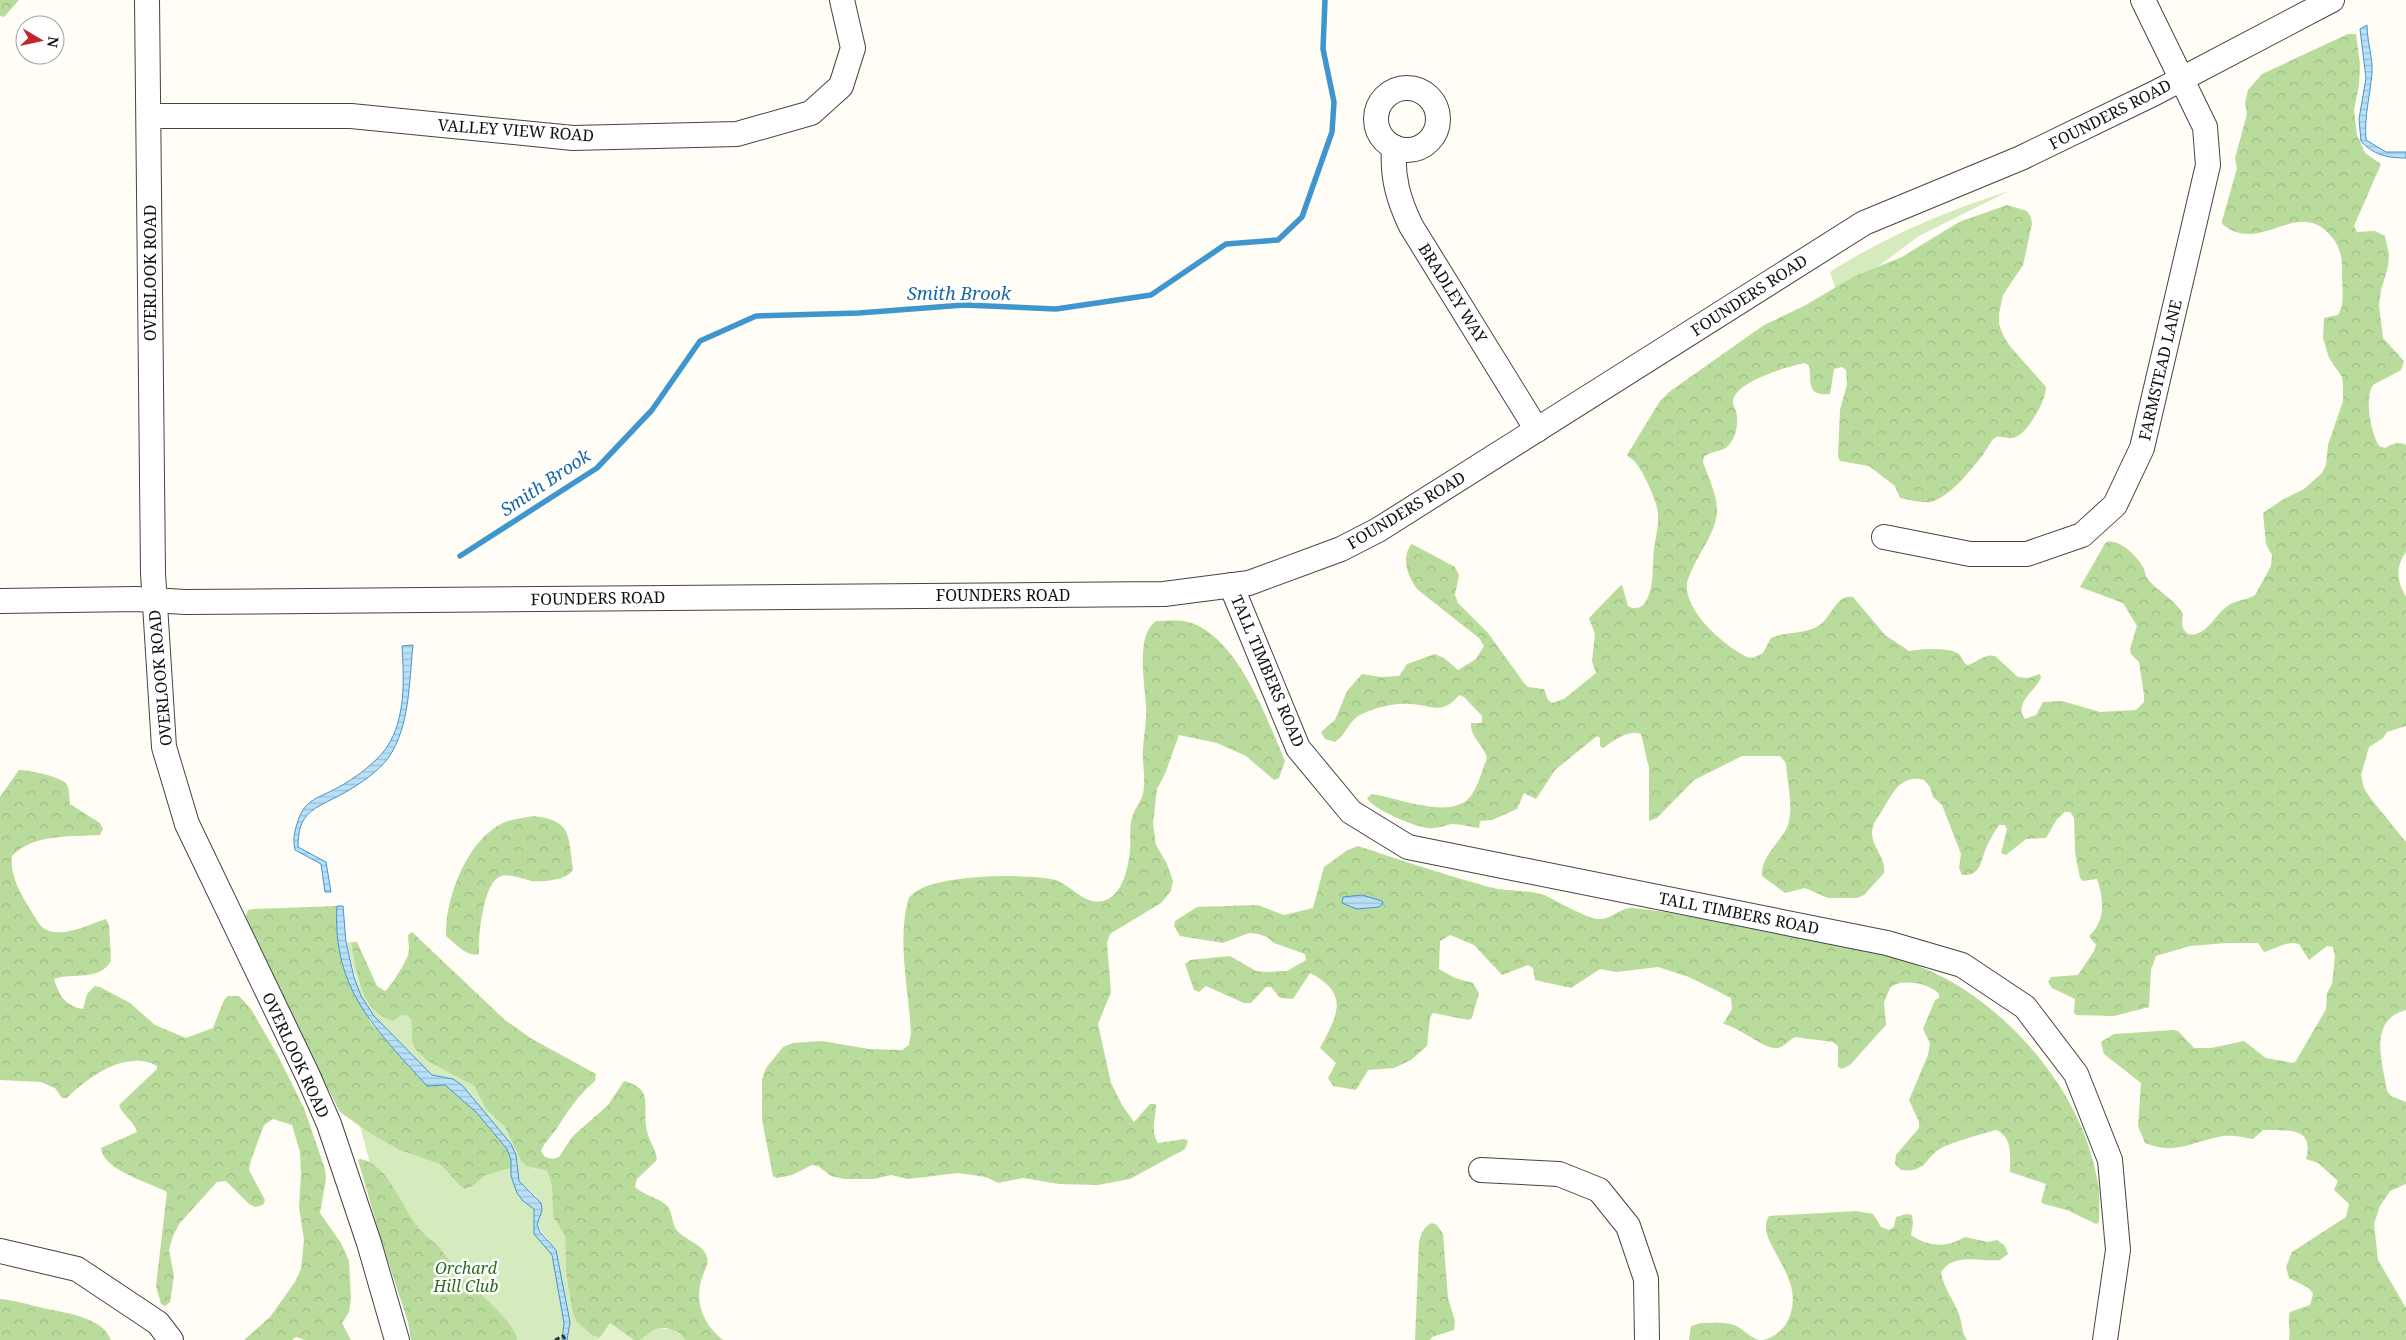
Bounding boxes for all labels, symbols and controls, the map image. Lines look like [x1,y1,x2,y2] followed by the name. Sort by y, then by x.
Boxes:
[15,15,65,65] north arrow
[43,35,64,49] text: N
[2045,74,2175,154] street label: FOUNDERS ROAD
[437,114,595,146] street label: VALLEY VIEW ROAD
[139,205,161,341] street label: OVERLOOK ROAD
[1414,239,1493,348] street label: BRADLEY WAY
[1687,249,1811,341] street label: FOUNDERS ROAD
[907,281,1012,305] water label: Smith Brook
[2133,297,2187,443] street label: FARMSTEAD LANE
[495,442,596,521] water label: Smith Brook
[1343,466,1469,554] street label: FOUNDERS ROAD
[936,584,1070,606] street label: FOUNDERS ROAD
[531,586,665,610] street label: FOUNDERS ROAD
[1226,592,1310,750] street label: TALL TIMBERS ROAD
[143,609,177,747] street label: OVERLOOK ROAD
[1657,887,1821,939] street label: TALL TIMBERS ROAD
[257,988,335,1122] street label: OVERLOOK ROAD
[433,1257,498,1297] park label: Orchard Hill Club

